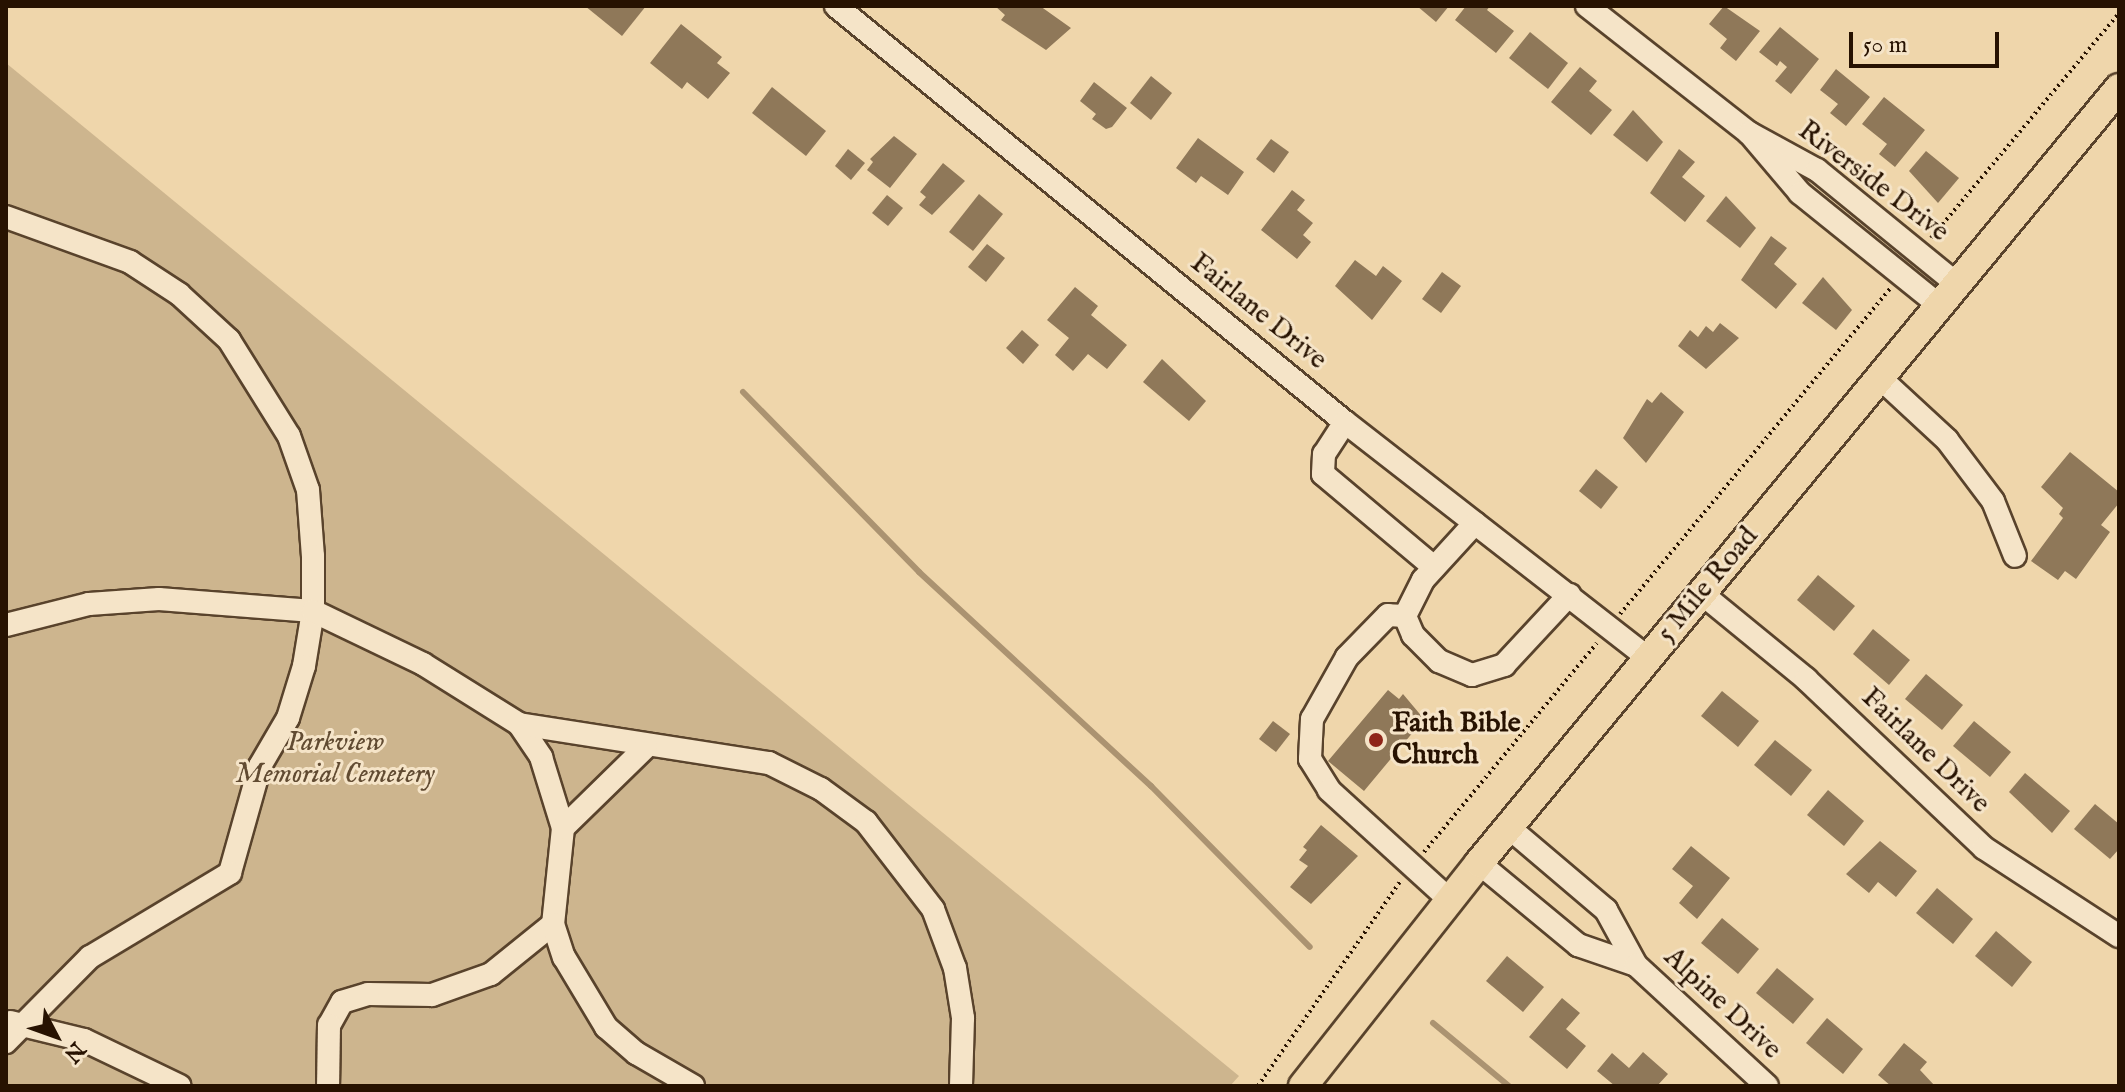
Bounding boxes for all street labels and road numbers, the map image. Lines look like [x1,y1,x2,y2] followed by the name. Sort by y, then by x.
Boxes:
[1791,114,1955,250] street label: Riverside Drive
[1183,247,1333,377] street label: Fairlane Drive
[1650,521,1766,649] street label: 5 Mile Road
[1854,681,1996,821] street label: Fairlane Drive
[1656,941,1788,1067] street label: Alpine Drive

